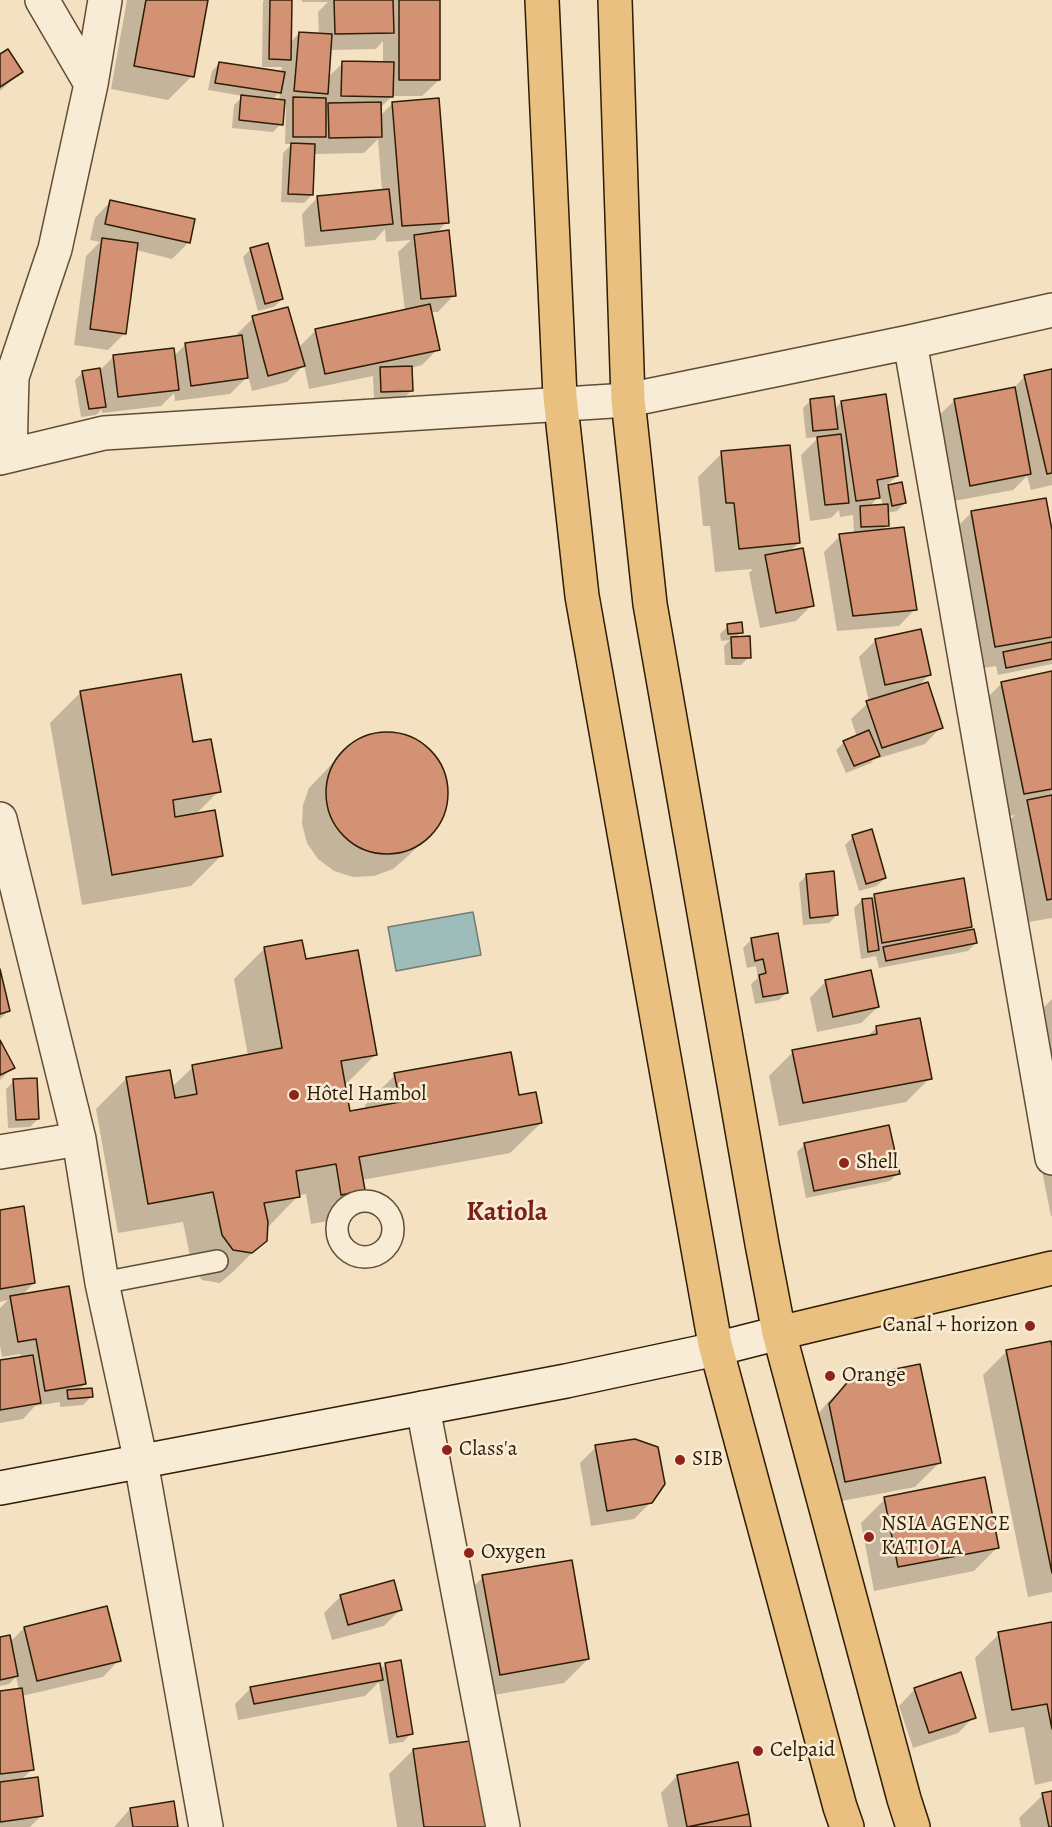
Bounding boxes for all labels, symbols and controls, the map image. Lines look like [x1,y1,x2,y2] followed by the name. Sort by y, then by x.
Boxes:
[306,1082,426,1108] place label: Hôtel Hambol
[287,1088,301,1102] marker: Hôtel Hambol
[856,1150,898,1176] place label: Shell
[837,1156,851,1170] marker: Shell
[466,1197,548,1229] district label: Katiola
[882,1313,1018,1339] place label: Canal + horizon
[1023,1319,1037,1333] marker: Canal + horizon
[842,1363,906,1389] place label: Orange
[823,1369,837,1383] marker: Orange
[459,1437,517,1463] place label: Class'a
[440,1443,454,1457] marker: Class'a
[692,1447,723,1473] place label: SIB
[673,1453,687,1467] marker: SIB
[881,1512,1010,1562] place label: NSIA AGENCE KATIOLA
[862,1530,876,1544] marker: NSIA AGENCE KATIOLA
[481,1540,546,1566] place label: Oxygen
[462,1546,476,1560] marker: Oxygen
[770,1738,835,1764] place label: Celpaid
[751,1744,765,1758] marker: Celpaid

